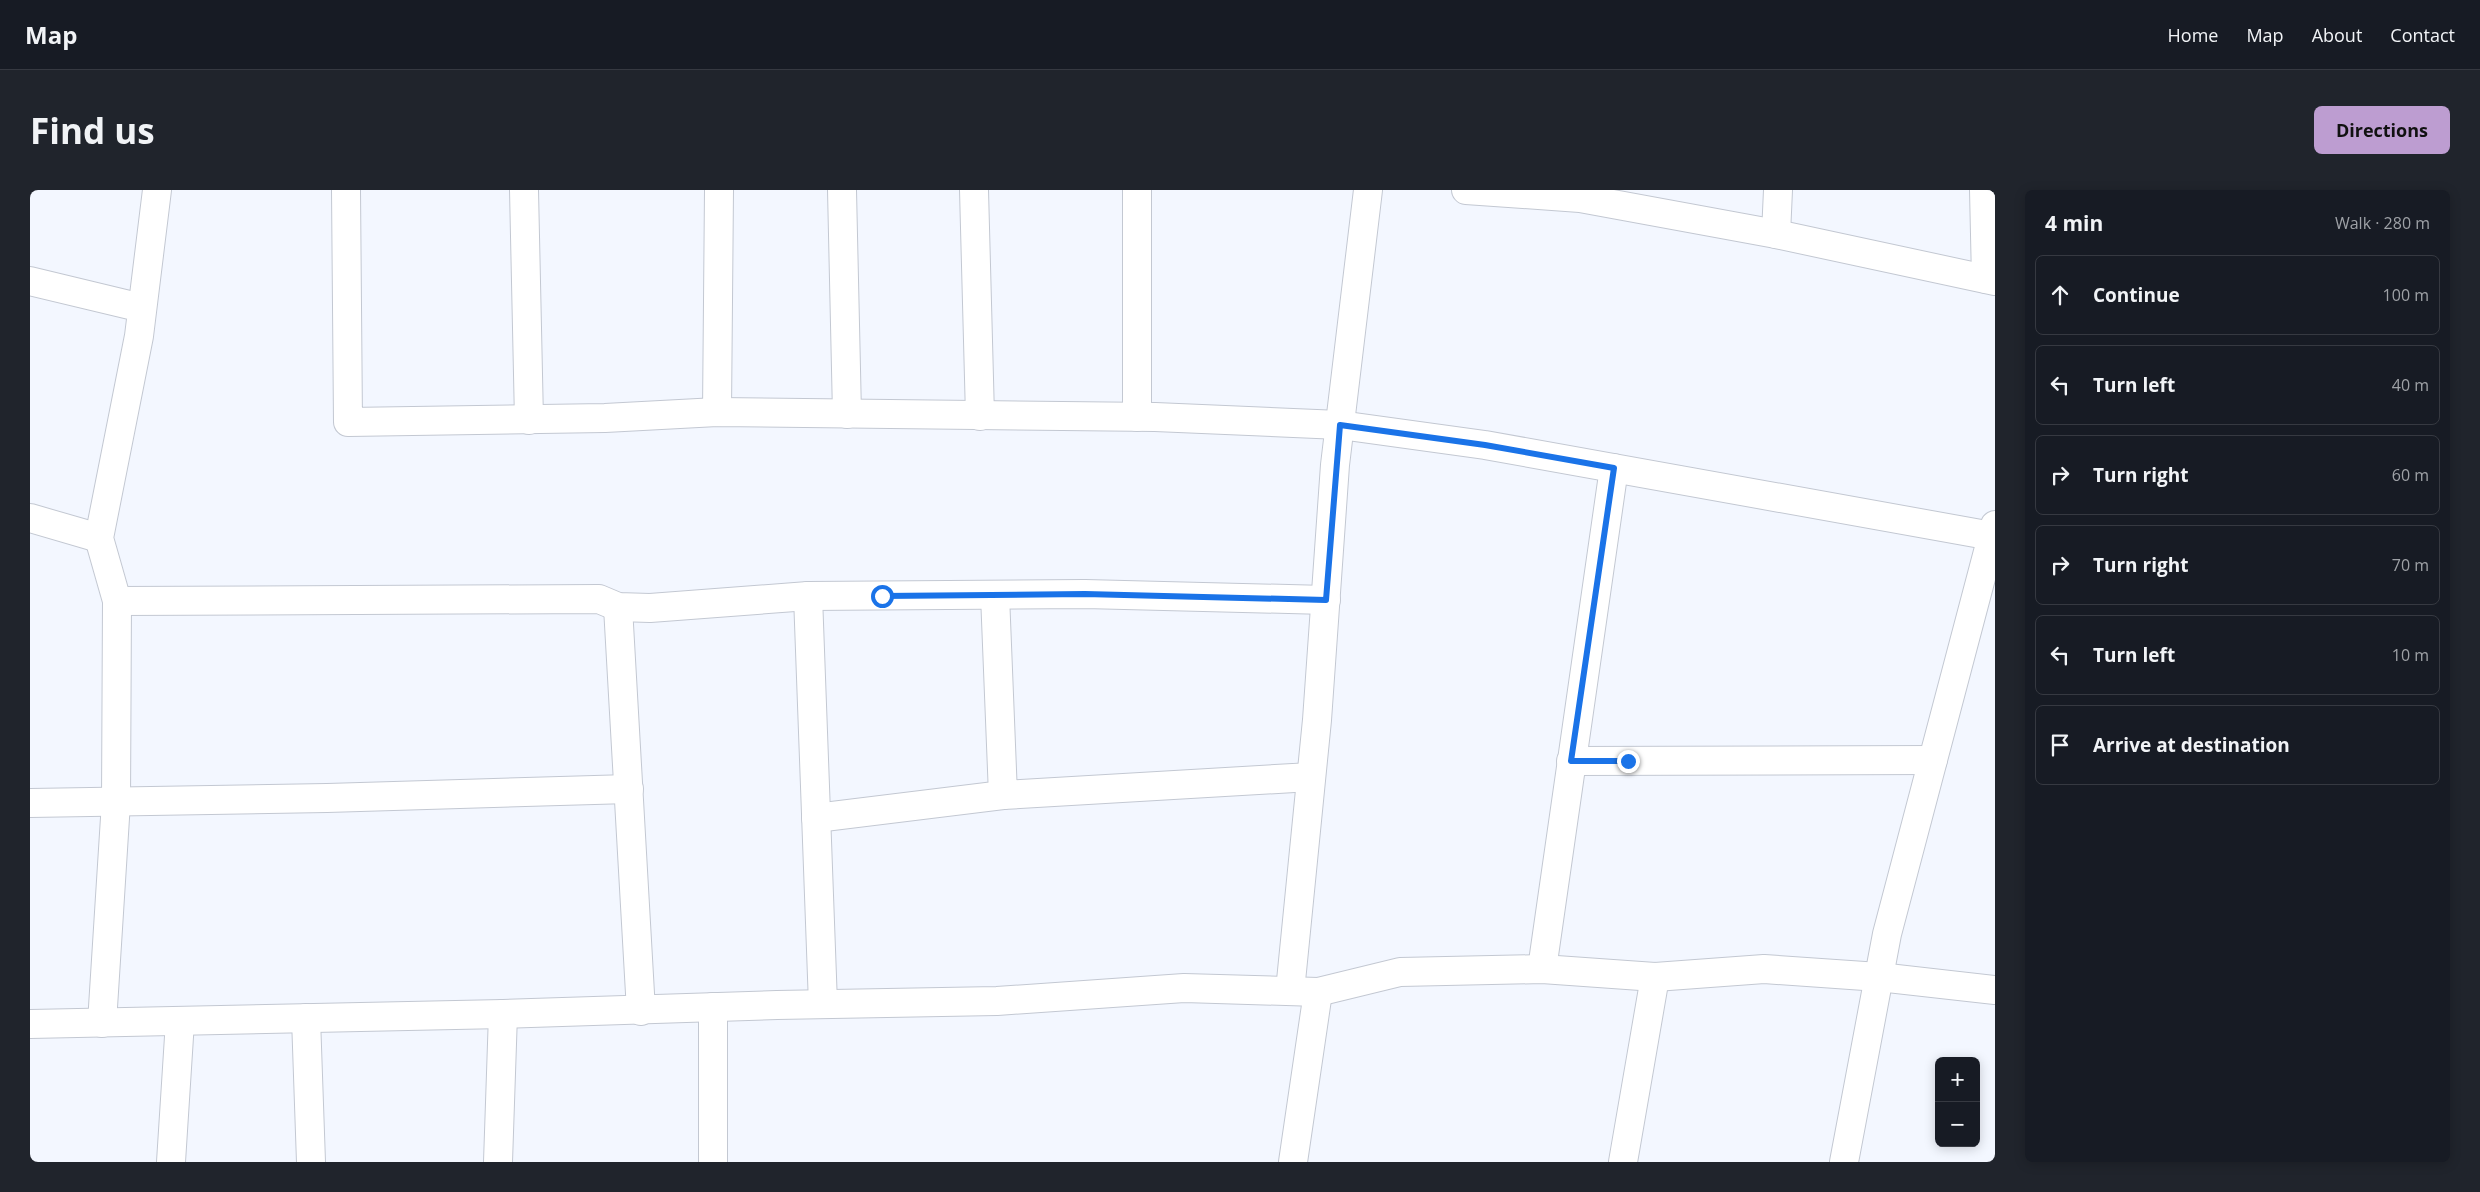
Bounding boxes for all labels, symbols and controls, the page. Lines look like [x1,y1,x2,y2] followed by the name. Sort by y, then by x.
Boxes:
[25,18,77,51] text: Map
[2168,23,2218,47] text: Home
[2246,23,2284,47] text: Map
[2312,23,2362,47] text: About
[2390,23,2455,47] text: Contact
[2314,106,2450,154] button: Directions
[30,107,155,154] text: Find us
[2045,209,2103,237] text: 4 min
[2335,212,2430,234] text: Walk · 280 m
[2046,281,2074,309] icon: ahead
[2093,282,2180,308] text: Continue
[2383,284,2429,306] text: 100 m
[2046,371,2074,399] icon: left
[2093,372,2175,398] text: Turn left
[2392,374,2429,396] text: 40 m
[2046,461,2074,489] icon: right
[2093,462,2188,488] text: Turn right
[2392,464,2429,486] text: 60 m
[2046,551,2074,579] icon: right
[2093,552,2188,578] text: Turn right
[2392,554,2429,576] text: 70 m
[871,585,894,608] route start
[2046,641,2074,669] icon: left
[2093,642,2175,668] text: Turn left
[2392,644,2429,666] text: 10 m
[2046,731,2074,759] icon: arrive
[2093,732,2290,758] text: Arrive at destination
[1617,750,1640,773] route end
[1935,1057,1980,1147] map controls
[1935,1057,1980,1102] button: +
[1935,1102,1980,1147] button: −

